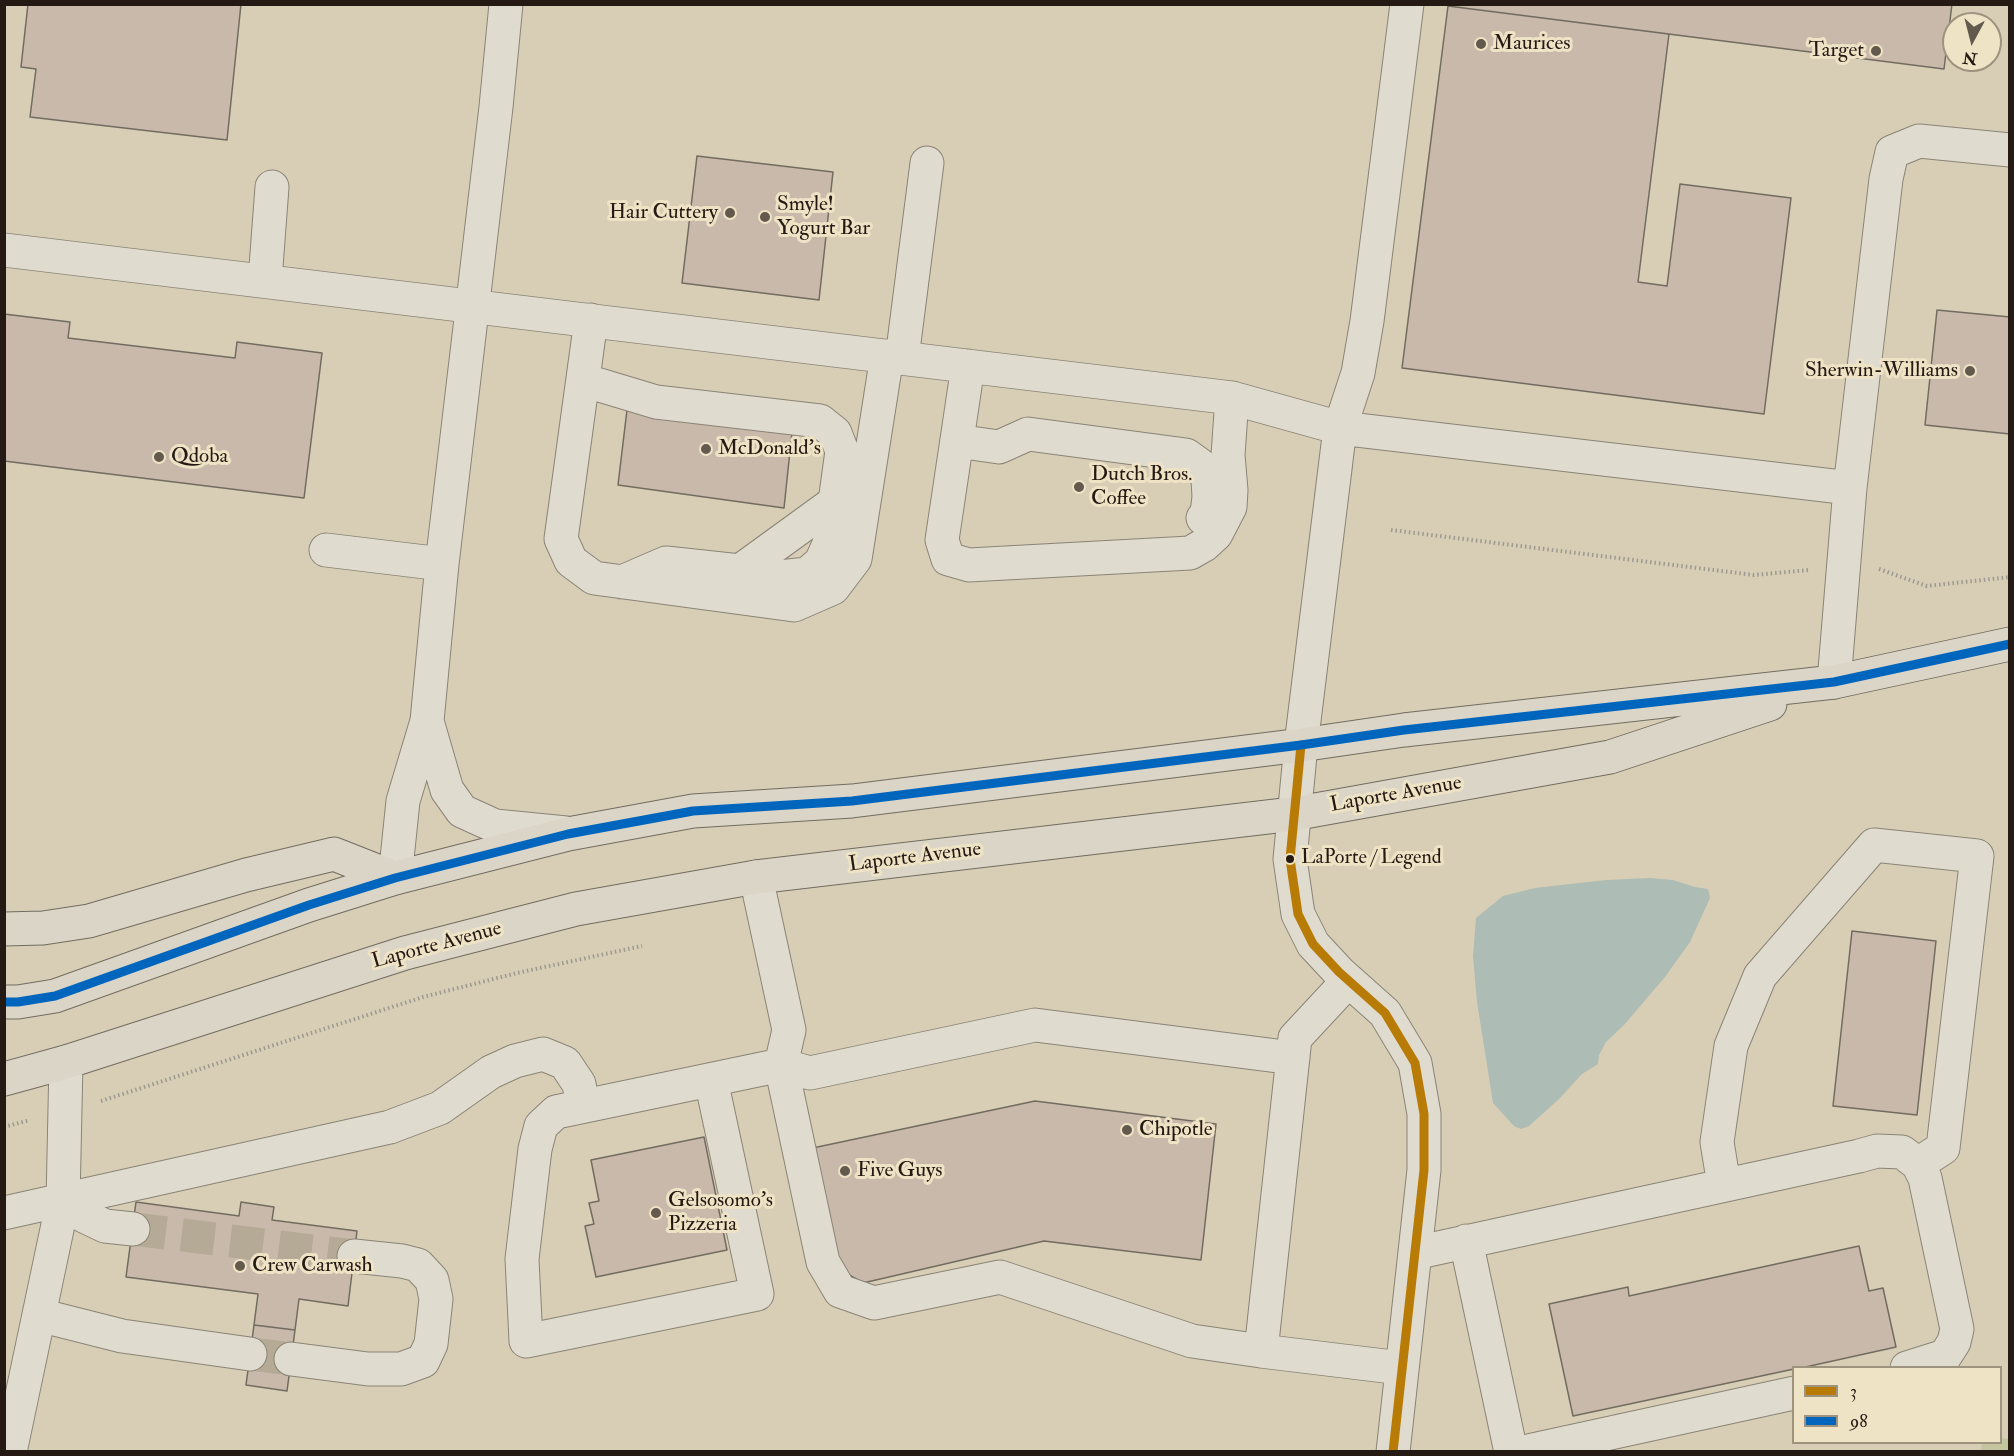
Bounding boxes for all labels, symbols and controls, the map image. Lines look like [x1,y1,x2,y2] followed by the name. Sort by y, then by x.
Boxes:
[1942,12,2002,72] north arrow
[1493,31,1570,57] place label: Maurices
[1474,37,1488,51] marker: Maurices
[1808,38,1864,64] place label: Target
[1869,44,1883,58] marker: Target
[1962,47,1978,69] text: N
[777,192,870,242] place label: Smyle! Yogurt Bar
[609,200,718,226] place label: Hair Cuttery
[723,206,737,220] marker: Hair Cuttery
[758,210,772,224] marker: Smyle! Yogurt Bar
[1805,358,1958,384] place label: Sherwin-Williams
[1963,364,1977,378] marker: Sherwin-Williams
[718,436,821,462] place label: McDonald's
[699,442,713,456] marker: McDonald's
[171,444,228,470] place label: Qdoba
[152,450,166,464] marker: Qdoba
[1091,462,1192,512] place label: Dutch Bros. Coffee
[1072,480,1086,494] marker: Dutch Bros. Coffee
[1328,771,1464,819] street label: Laporte Avenue
[847,837,983,879] street label: Laporte Avenue
[1301,847,1442,871] place label: LaPorte / Legend
[1284,853,1296,865] marker: LaPorte / Legend
[369,917,505,975] street label: Laporte Avenue
[1139,1117,1213,1143] place label: Chipotle
[1120,1123,1134,1137] marker: Chipotle
[857,1158,943,1184] place label: Five Guys
[838,1164,852,1178] marker: Five Guys
[668,1188,773,1238] place label: Gelsosomo's Pizzeria
[649,1206,663,1220] marker: Gelsosomo's Pizzeria
[252,1253,372,1279] place label: Crew Carwash
[233,1259,247,1273] marker: Crew Carwash
[1792,1366,2002,1444] legend
[1850,1380,1857,1403] text: 3
[1850,1410,1868,1433] text: 98

